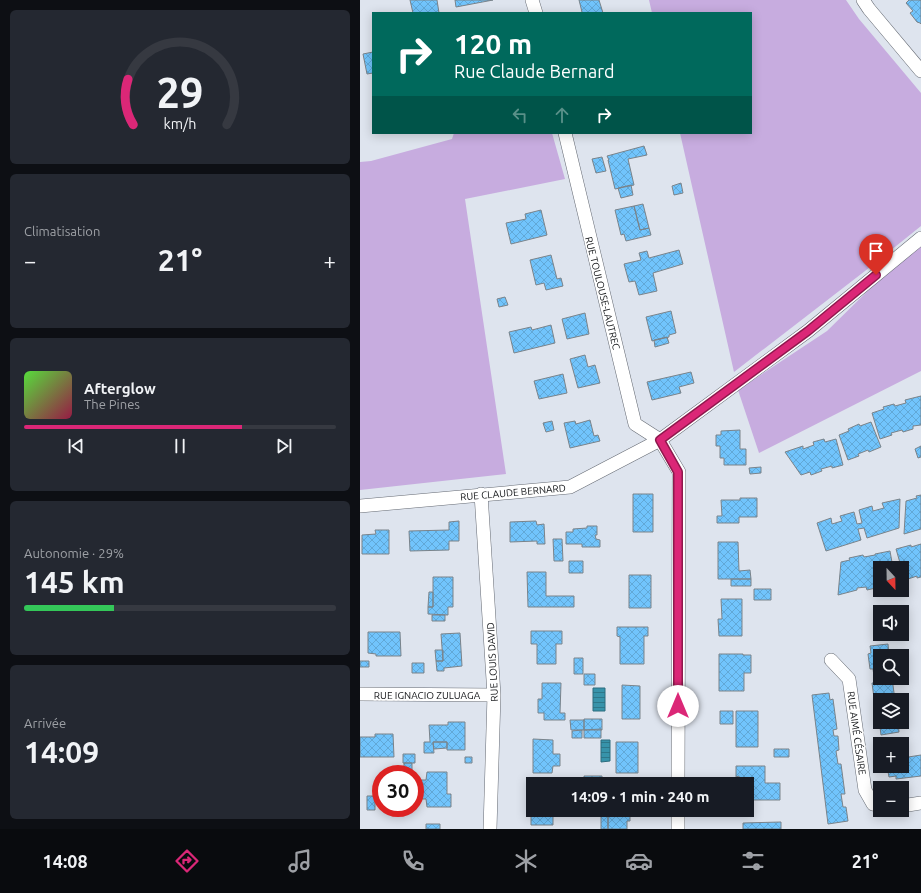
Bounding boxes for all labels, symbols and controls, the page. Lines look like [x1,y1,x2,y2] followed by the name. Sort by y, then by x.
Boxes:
[388,28,440,80] icon: right
[454,28,532,59] text: 120 m
[454,61,615,81] text: Rue Claude Bernard
[157,69,203,116] text: 29
[509,104,531,126] icon: left
[551,104,573,126] icon: ahead
[593,104,615,126] icon: right
[164,115,196,131] text: km/h
[24,224,100,238] text: Climatisation
[859,234,893,275] pin
[583,235,622,351] street label: RUE TOULOUSE-LAUTREC
[865,240,887,262] icon: arrive
[158,243,202,277] text: 21°
[24,248,36,273] text: −
[324,248,336,273] text: +
[84,380,156,397] text: Afterglow
[84,397,140,411] text: The Pines
[65,435,87,457] icon: previous
[169,435,191,457] icon: pause
[273,435,295,457] icon: next
[460,482,566,503] street label: RUE CLAUDE BERNARD
[24,546,124,560] text: Autonomie · 29%
[873,561,909,597] north arrow
[873,561,909,817] map controls
[24,565,125,599] text: 145 km
[873,605,909,641] button: sound
[485,622,500,702] street label: RUE LOUIS DAVID
[873,649,909,685] button: search
[657,685,699,727] position arrow
[374,690,481,701] street label: RUE IGNACIO ZULUAGA
[845,690,869,776] street label: RUE AIMÉ CÉSAIRE
[873,693,909,729] button: layers
[24,716,66,730] text: Arrivée
[24,735,99,769] text: 14:09
[873,737,909,773] button: +
[372,765,424,817] speed limit sign: 30
[873,781,909,817] button: −
[571,788,709,805] text: 14:09 · 1 min · 240 m
[173,847,201,875] icon: directions
[286,847,314,875] icon: music
[399,847,427,875] icon: phone
[512,847,540,875] icon: climate
[625,847,653,875] icon: car
[739,847,767,875] icon: filters
[43,851,88,871] text: 14:08
[852,851,878,871] text: 21°

